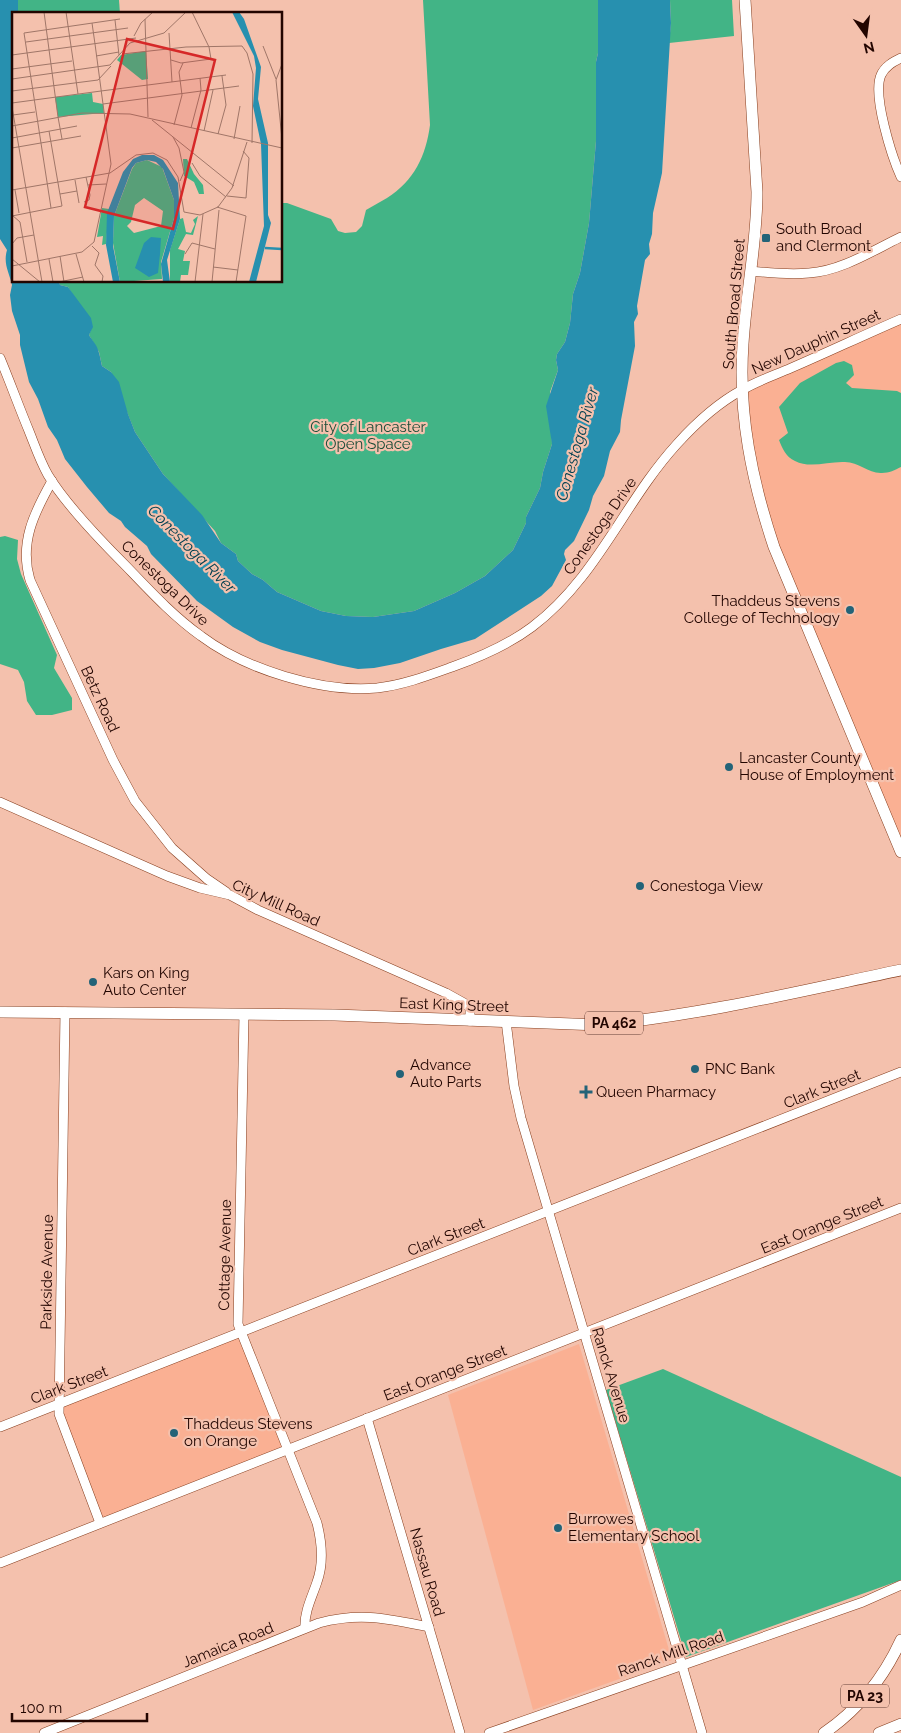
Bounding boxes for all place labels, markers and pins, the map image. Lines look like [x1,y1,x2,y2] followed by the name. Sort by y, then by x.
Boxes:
[776,220,871,255] place label: South Broad and Clermont
[760,232,772,244] marker: South Broad and Clermont
[684,592,840,627] place label: Thaddeus Stevens College of Technology
[844,604,856,616] marker: Thaddeus Stevens College of Technology
[739,749,894,784] place label: Lancaster County House of Employment
[723,761,735,773] marker: Lancaster County House of Employment
[650,877,763,895] place label: Conestoga View
[634,880,646,892] marker: Conestoga View
[103,964,190,999] place label: Kars on King Auto Center
[87,976,99,988] marker: Kars on King Auto Center
[410,1056,481,1091] place label: Advance Auto Parts
[705,1060,775,1078] place label: PNC Bank
[689,1063,701,1075] marker: PNC Bank
[394,1068,406,1080] marker: Advance Auto Parts
[596,1083,716,1101] place label: Queen Pharmacy
[580,1086,592,1098] marker: Queen Pharmacy
[184,1415,313,1450] place label: Thaddeus Stevens on Orange
[168,1427,180,1439] marker: Thaddeus Stevens on Orange
[568,1510,700,1545] place label: Burrowes Elementary School
[552,1522,564,1534] marker: Burrowes Elementary School

